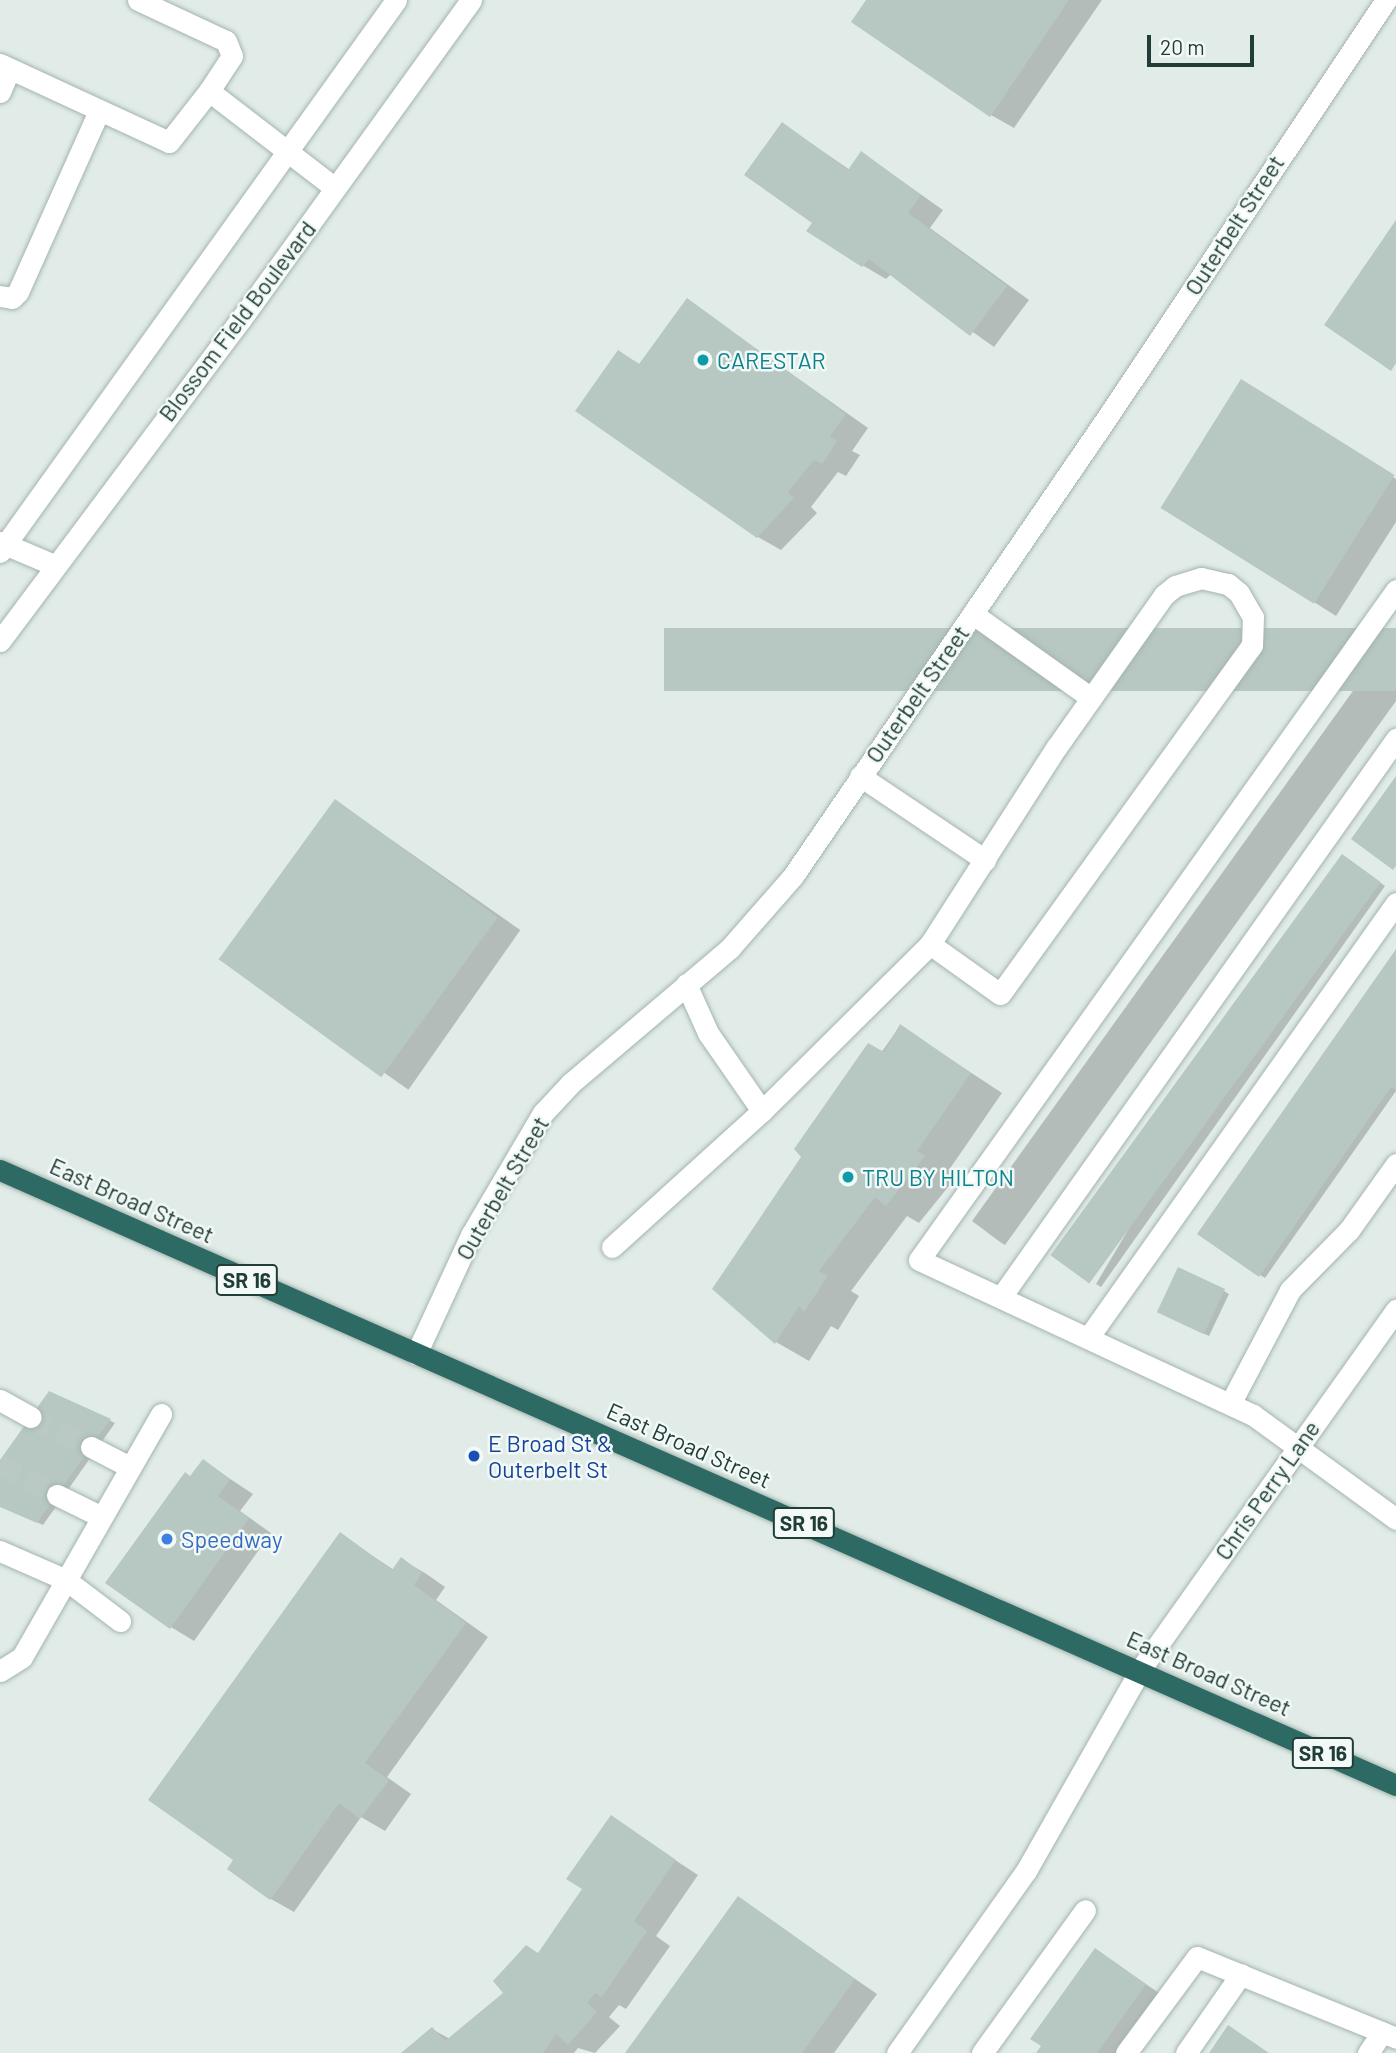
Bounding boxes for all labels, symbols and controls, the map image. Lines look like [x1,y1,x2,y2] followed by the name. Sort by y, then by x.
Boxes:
[1151,21,1258,65] scale bar
[1160,34,1205,59] text: 20 m
[1179,150,1289,300] street label: Outerbelt Street
[153,215,321,427] street label: Blossom Field Boulevard
[717,346,826,374] place label: CARESTAR
[695,352,711,368] marker: CARESTAR
[860,620,974,768] street label: Outerbelt Street
[450,1111,554,1265] street label: Outerbelt Street
[46,1151,218,1249] street label: East Broad Street
[862,1163,1014,1191] place label: TRU BY HILTON
[840,1169,856,1185] marker: TRU BY HILTON
[216,1262,278,1298] road number: SR 16
[603,1396,775,1494] street label: East Broad Street
[1209,1415,1325,1565] street label: Chris Perry Lane
[488,1429,612,1483] place label: E Broad St & Outerbelt St
[466,1448,482,1464] marker: E Broad St & Outerbelt St
[772,1506,836,1540] road number: SR 16
[181,1525,283,1553] place label: Speedway
[159,1531,175,1547] marker: Speedway
[1123,1624,1295,1722] street label: East Broad Street
[1292,1736,1354,1770] road number: SR 16

